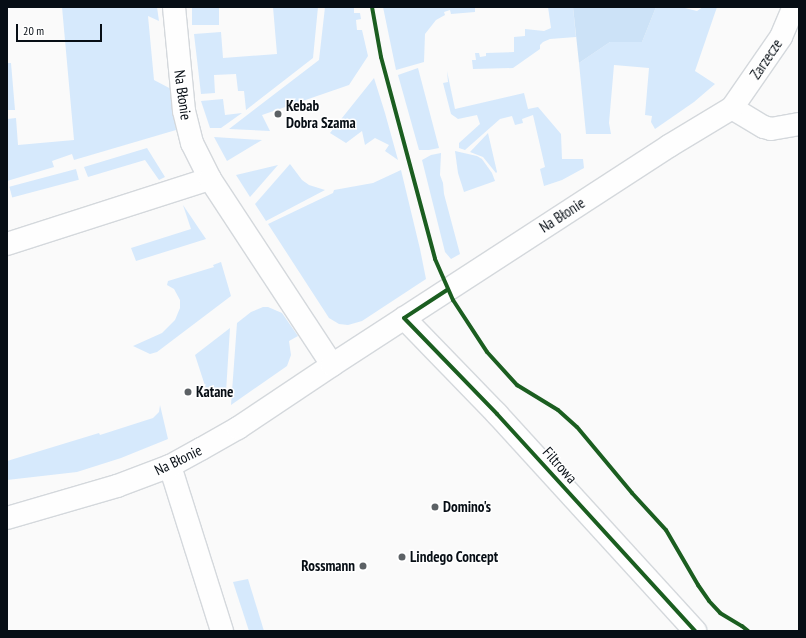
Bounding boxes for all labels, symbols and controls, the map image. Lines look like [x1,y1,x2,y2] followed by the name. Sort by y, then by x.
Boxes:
[18,16,104,42] scale bar
[23,23,44,38] text: 20 m
[746,36,786,82] street label: Zarzecze
[171,69,195,121] street label: Na Błonie
[286,96,356,131] place label: Kebab Dobra Szama
[273,109,283,119] marker: Kebab Dobra Szama
[536,194,588,236] street label: Na Błonie
[196,383,233,401] place label: Katane
[183,387,193,397] marker: Katane
[151,441,205,479] street label: Na Błonie
[539,443,581,487] street label: Filtrowa
[443,498,491,516] place label: Domino's
[430,502,440,512] marker: Domino's
[410,548,498,566] place label: Lindego Concept
[397,552,407,562] marker: Lindego Concept
[301,557,355,575] place label: Rossmann
[358,561,368,571] marker: Rossmann

